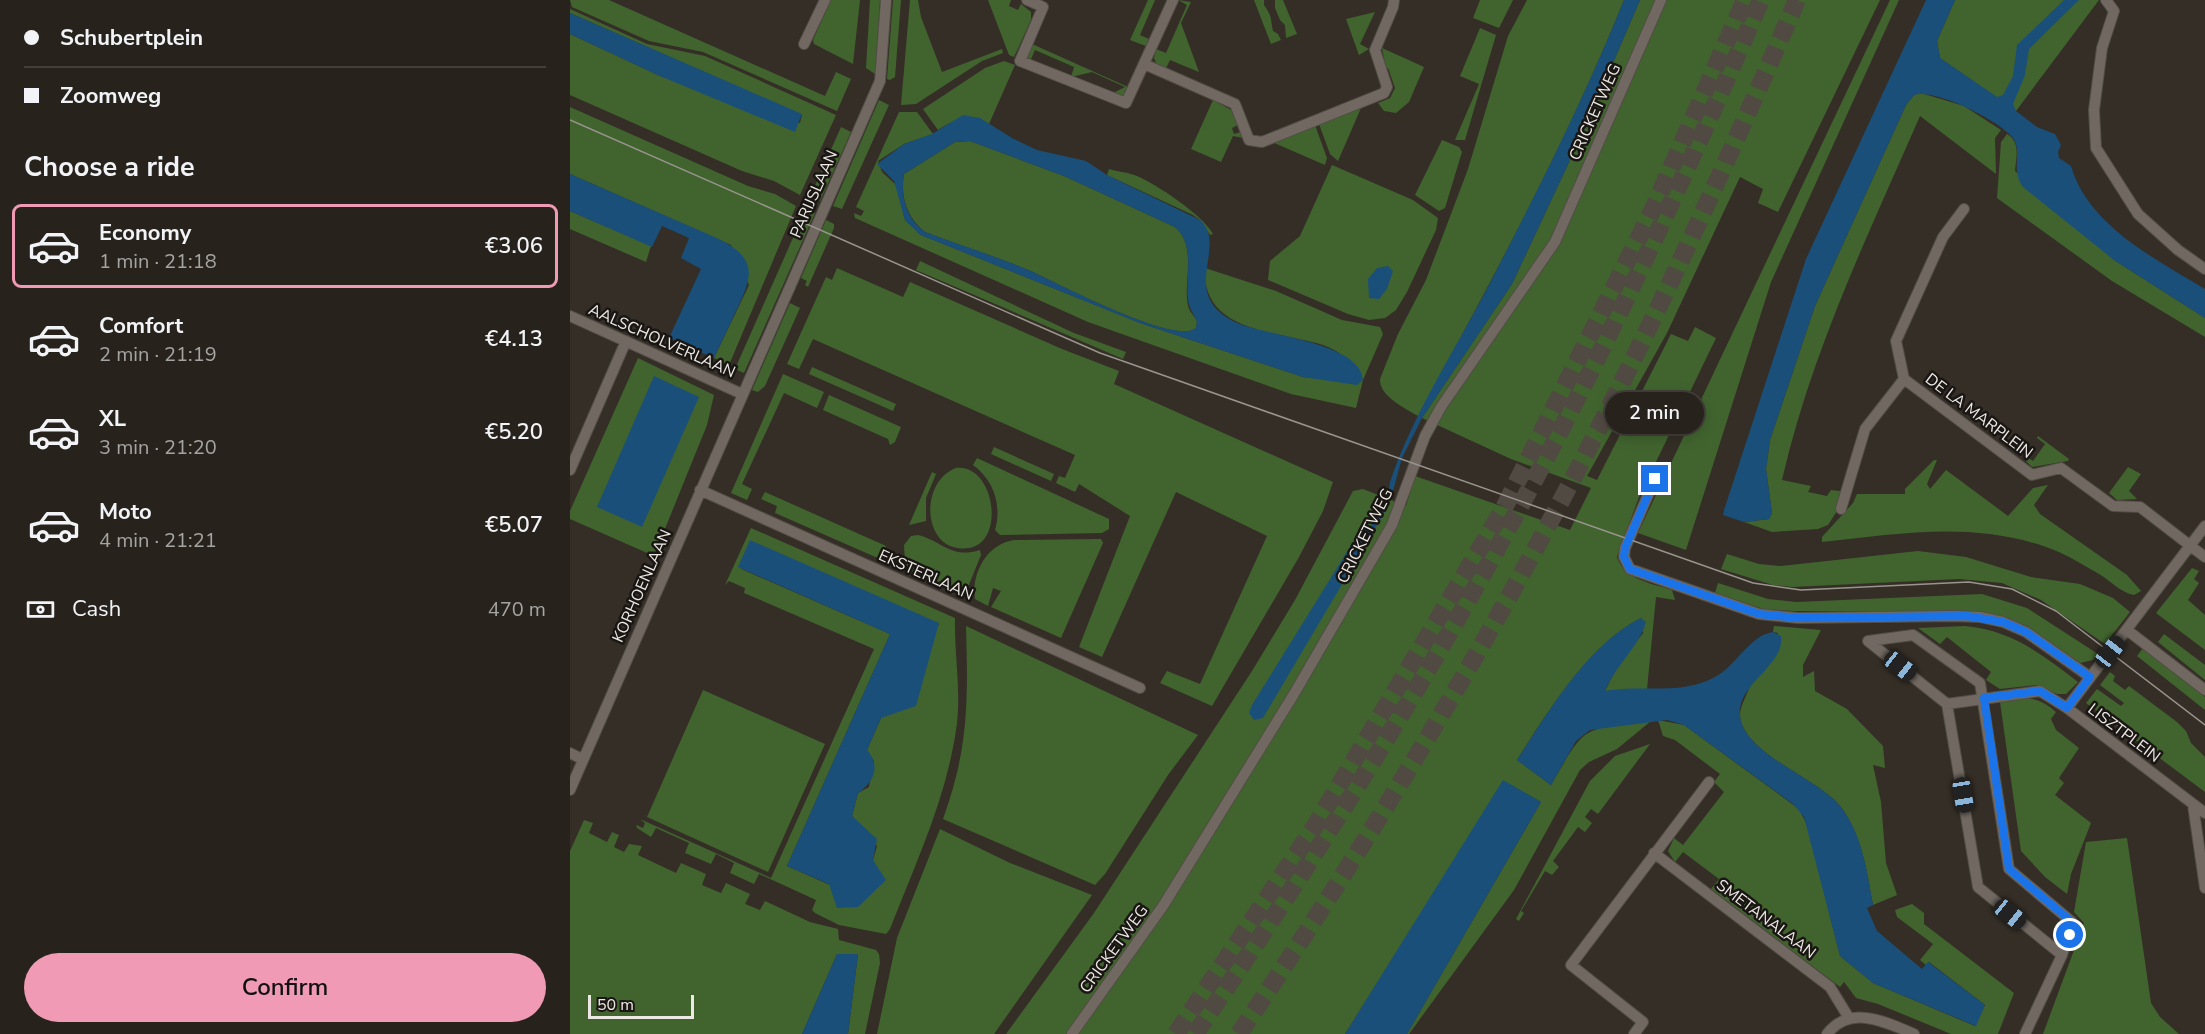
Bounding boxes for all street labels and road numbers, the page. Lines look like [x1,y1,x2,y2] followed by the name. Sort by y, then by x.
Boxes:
[1564,60,1626,164] street label: CRICKETWEG
[785,147,843,241] street label: PARIJSLAAN
[585,299,739,383] street label: AALSCHOLVERLAAN
[1921,368,2037,464] street label: DE LA MARPLEIN
[1332,485,1398,587] street label: CRICKETWEG
[607,526,677,646] street label: KORHOENLAAN
[875,544,977,606] street label: EKSTERLAAN
[2083,698,2165,768] street label: LISZTPLEIN
[1712,874,1820,964] street label: SMETANALAAN
[1075,901,1153,997] street label: CRICKETWEG

